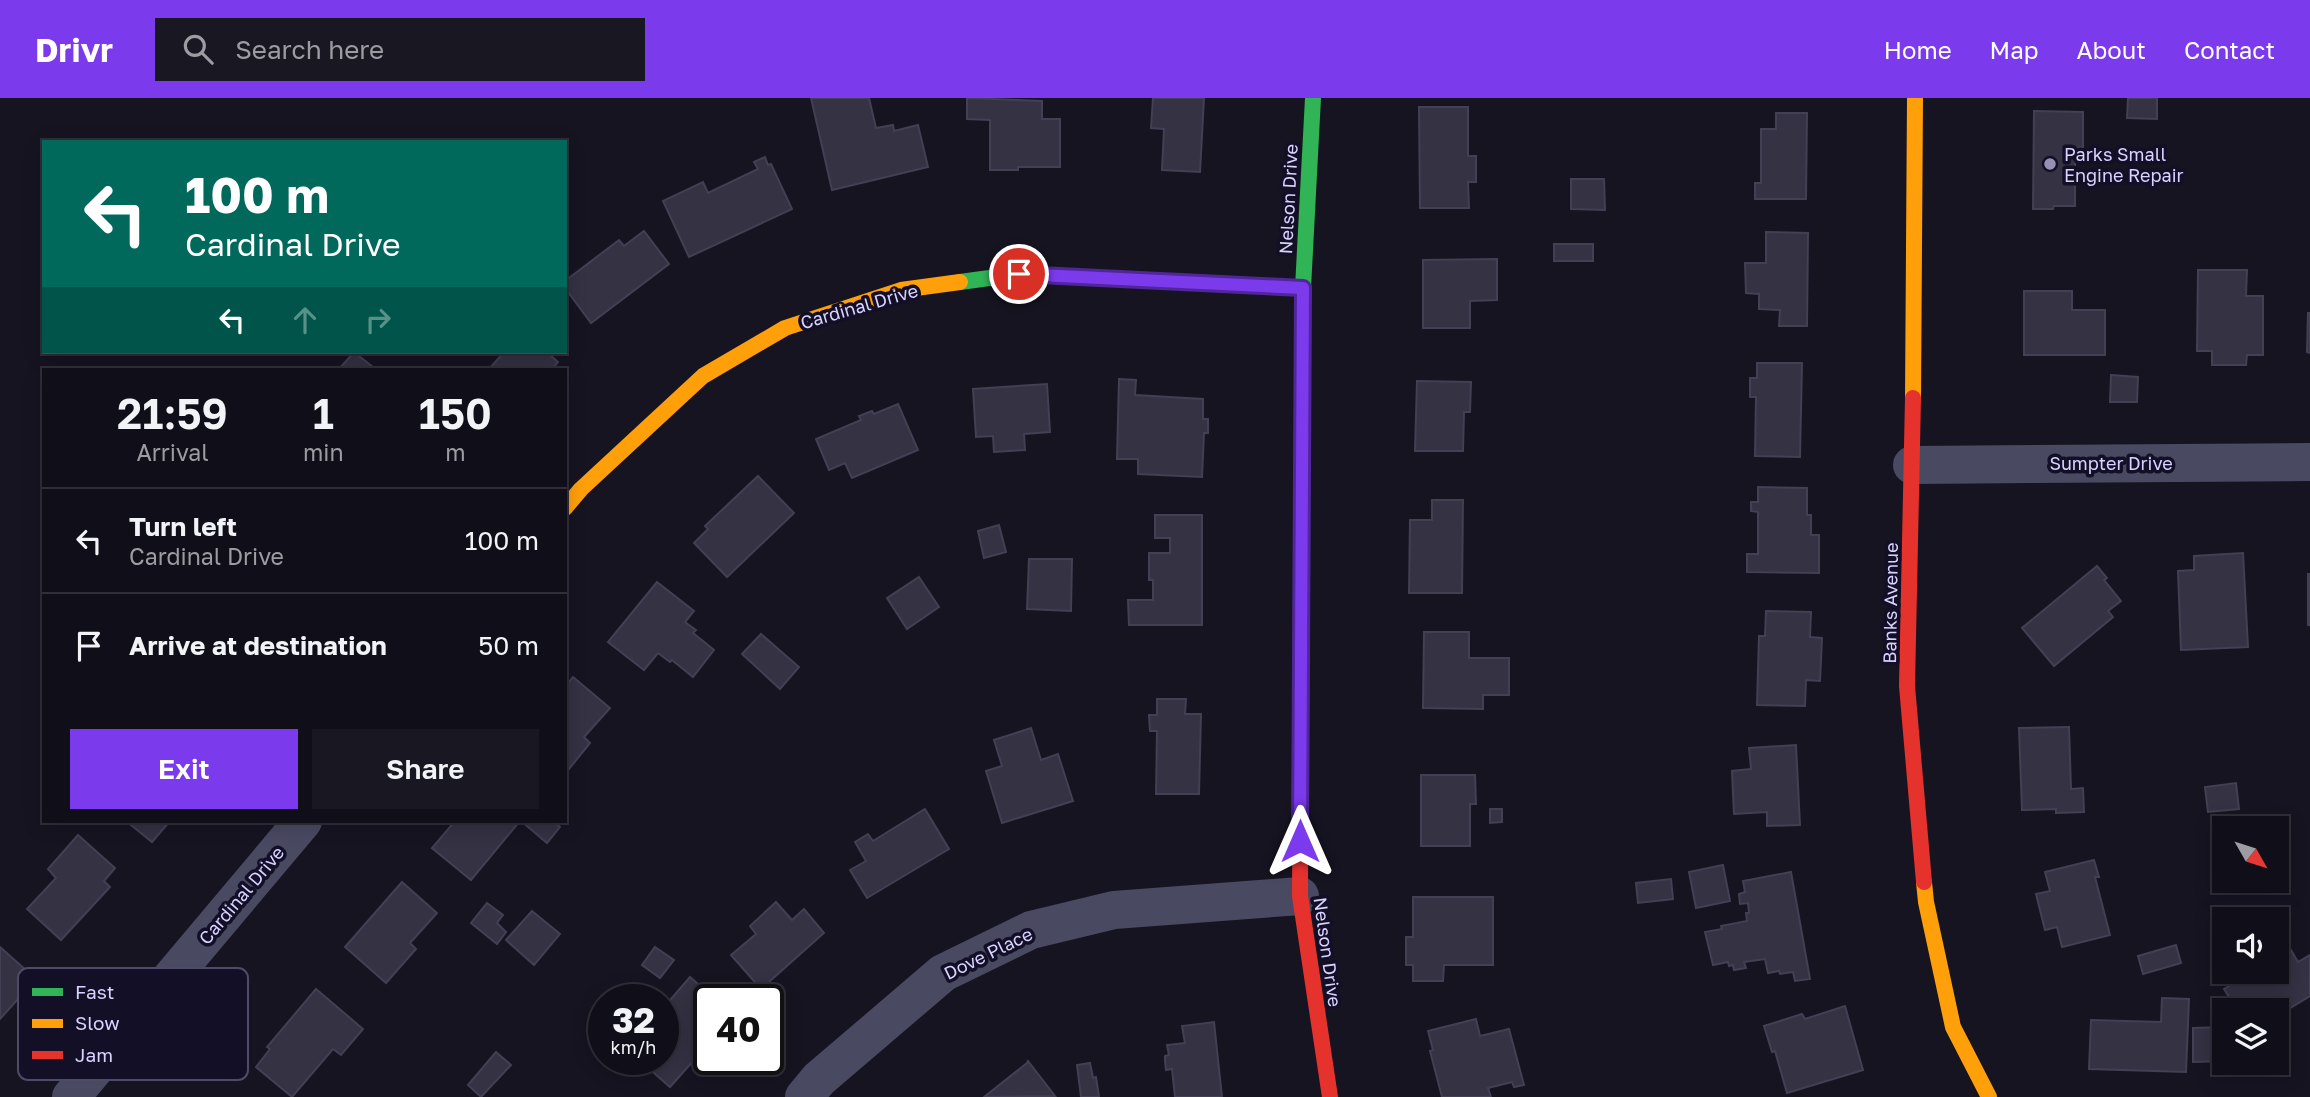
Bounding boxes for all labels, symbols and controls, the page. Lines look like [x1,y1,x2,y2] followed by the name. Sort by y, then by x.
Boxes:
[155,18,645,81] search box
[35,30,113,69] text: Drivr
[179,30,217,68] icon: search
[235,34,384,65] text: Search here
[1884,35,1952,64] text: Home
[1990,35,2039,64] text: Map
[2077,35,2146,64] text: About
[2184,35,2275,64] text: Contact
[1274,143,1302,255] street label: Nelson Drive
[2064,143,2184,186] place label: Parks Small Engine Repair
[2042,156,2058,172] marker: Parks Small Engine Repair
[185,165,329,224] text: 100 m
[70,168,161,259] icon: left
[185,225,401,263] text: Cardinal Drive
[989,244,1049,304] pin
[1000,255,1038,293] icon: arrive
[798,279,920,333] street label: Cardinal Drive
[213,301,251,339] icon: left
[286,301,324,339] icon: ahead
[359,301,397,339] icon: right
[117,388,228,438] text: 21:59
[313,388,334,438] text: 1
[419,388,492,438] text: 150
[136,438,209,466] text: Arrival
[303,438,344,466] text: min
[445,438,465,466] text: m
[2049,452,2173,474] street label: Sumpter Drive
[129,511,237,542] text: Turn left
[70,522,108,560] icon: left
[465,525,539,556] text: 100 m
[129,542,284,570] text: Cardinal Drive
[1878,542,1902,664] street label: Banks Avenue
[70,627,108,665] icon: arrive
[129,630,387,661] text: Arrive at destination
[478,630,539,661] text: 50 m
[70,729,298,809] button: Exit
[312,729,539,809] button: Share
[1263,804,1337,878] position arrow
[2212,816,2289,892] north arrow
[2212,816,2289,1075] map controls
[194,841,288,949] street label: Cardinal Drive
[1309,896,1347,1008] street label: Nelson Drive
[2212,907,2289,984] button: sound
[940,922,1036,984] street label: Dove Place
[18,968,248,1080] legend
[75,980,114,1003] text: Fast
[693,984,784,1075] speed limit sign: 40
[2212,998,2289,1075] button: layers
[612,999,655,1041] text: 32
[75,1011,120,1034] text: Slow
[611,1036,656,1058] text: km/h
[75,1043,113,1066] text: Jam

